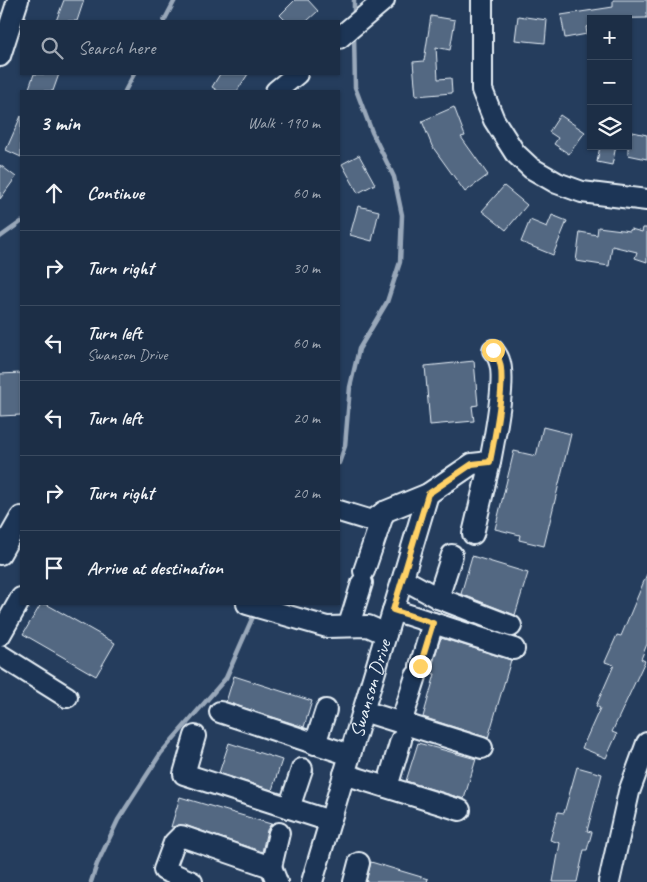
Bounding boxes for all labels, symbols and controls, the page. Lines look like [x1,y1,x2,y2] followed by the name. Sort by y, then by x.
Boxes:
[587,15,632,150] map controls
[587,15,632,60] button: +
[20,20,340,75] search box
[38,34,66,62] icon: search
[78,36,155,60] text: Search here
[587,60,632,105] button: −
[587,105,632,150] button: layers
[40,110,80,136] text: 3 min
[248,113,320,133] text: Walk · 190 m
[40,179,68,207] icon: ahead
[87,181,144,205] text: Continue
[293,183,320,203] text: 60 m
[40,254,68,282] icon: right
[87,256,154,280] text: Turn right
[293,258,320,278] text: 30 m
[87,321,142,345] text: Turn left
[40,329,68,357] icon: left
[293,333,320,353] text: 60 m
[482,339,505,362] route start
[87,345,167,365] text: Swanson Drive
[40,404,68,432] icon: left
[87,406,142,430] text: Turn left
[293,408,320,428] text: 20 m
[40,479,68,507] icon: right
[87,481,154,505] text: Turn right
[293,483,320,503] text: 20 m
[40,554,68,582] icon: arrive
[87,556,223,580] text: Arrive at destination
[343,635,397,740] street label: Swanson Drive
[409,655,432,678] route end

